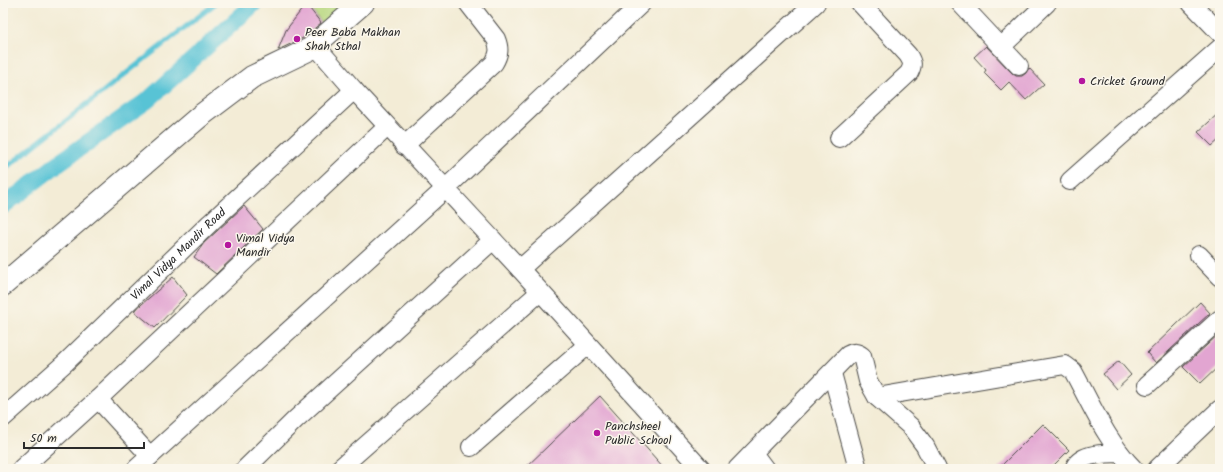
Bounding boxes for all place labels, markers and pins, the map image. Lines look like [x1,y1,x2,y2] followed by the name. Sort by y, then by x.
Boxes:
[305,23,400,56] place label: Peer Baba Makhan Shah Sthal
[292,34,302,44] marker: Peer Baba Makhan Shah Sthal
[1090,72,1166,91] place label: Cricket Ground
[1077,76,1087,86] marker: Cricket Ground
[236,229,295,262] place label: Vimal Vidya Mandir
[223,240,233,250] marker: Vimal Vidya Mandir
[605,417,672,450] place label: Panchsheel Public School
[592,428,602,438] marker: Panchsheel Public School

